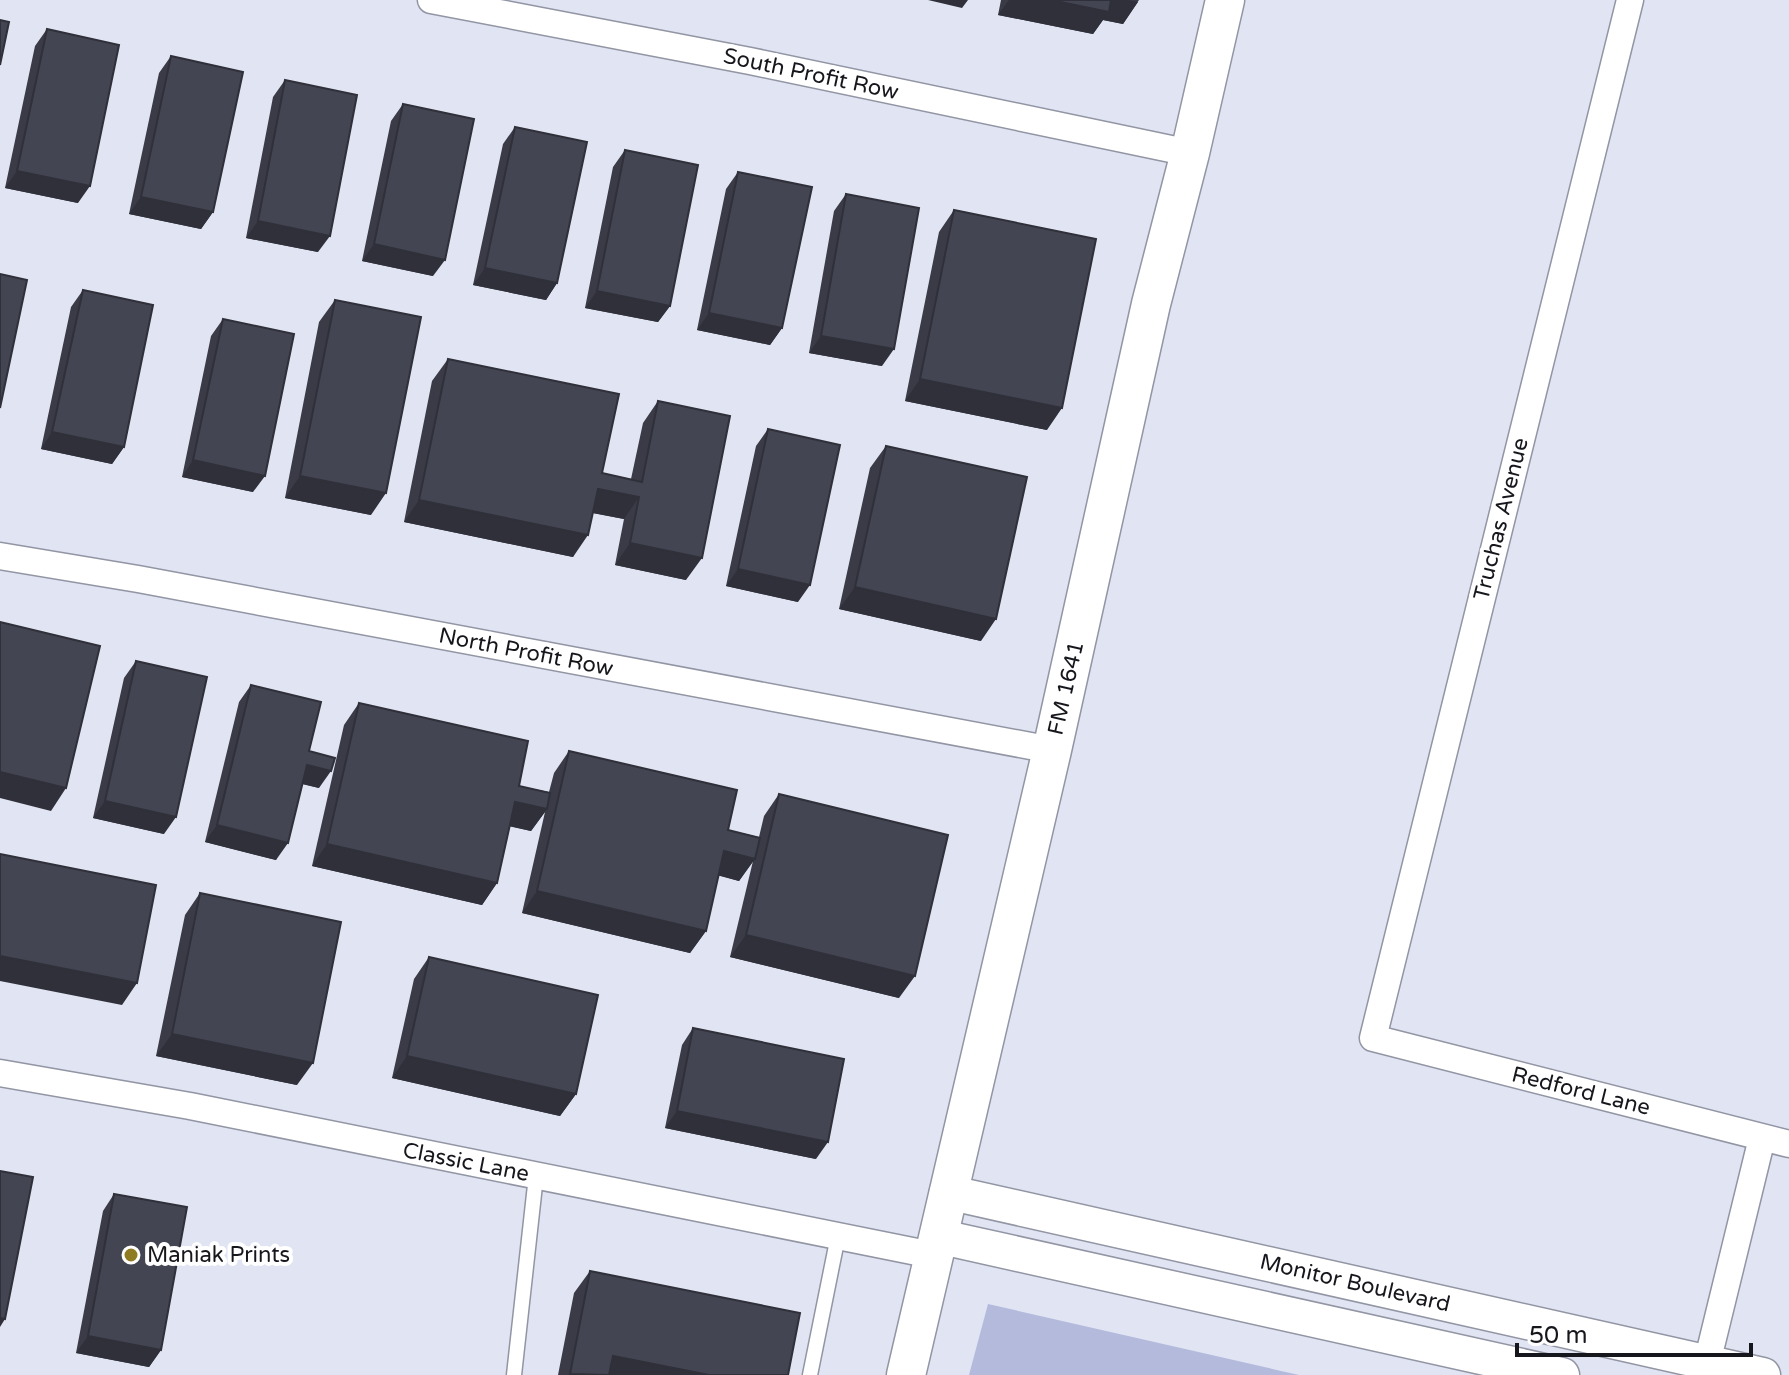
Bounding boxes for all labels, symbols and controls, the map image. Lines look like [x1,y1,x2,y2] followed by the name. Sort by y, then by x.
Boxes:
[721,43,901,105] street label: South Profit Row
[1468,435,1534,603] street label: Truchas Avenue
[437,622,615,682] street label: North Profit Row
[1043,638,1089,738] street label: FM 1641
[1509,1061,1653,1121] street label: Redford Lane
[401,1137,531,1187] street label: Classic Lane
[147,1242,290,1268] place label: Maniak Prints
[122,1246,140,1264] marker: Maniak Prints
[1257,1248,1453,1318] street label: Monitor Boulevard
[1517,1307,1751,1357] scale bar
[1529,1321,1587,1350] text: 50 m

